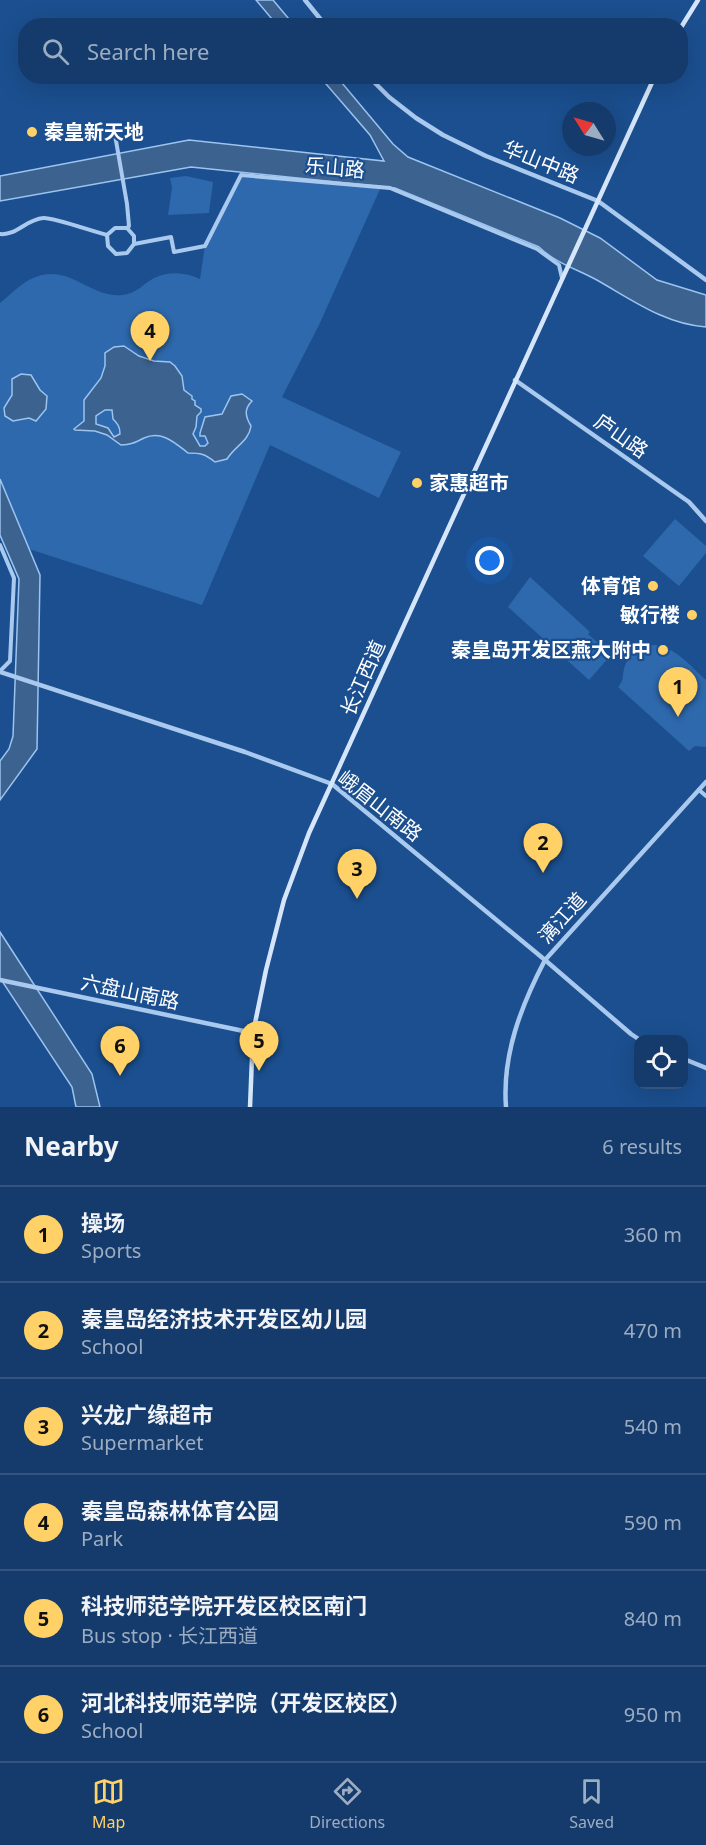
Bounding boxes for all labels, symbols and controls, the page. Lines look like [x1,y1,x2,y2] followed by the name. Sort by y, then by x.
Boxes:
[18,18,688,84] search box
[39,35,72,68] icon: search
[87,36,209,66] text: Search here
[562,102,616,156] north arrow
[44,118,144,145] place label: 秦皇新天地
[25,125,39,139] marker: 秦皇新天地
[499,134,583,189] street label: 华山中路
[304,151,366,184] street label: 乐山路
[130,312,170,361] pin: 4
[589,407,654,464] street label: 庐山路
[429,469,509,496] place label: 家惠超市
[410,476,424,490] marker: 家惠超市
[475,546,504,575] your location
[581,572,641,599] place label: 体育馆
[646,579,660,593] marker: 体育馆
[620,601,680,628] place label: 敏行楼
[685,608,699,622] marker: 敏行楼
[334,636,391,720] street label: 长江西道
[451,636,651,663] place label: 秦皇岛开发区燕大附中
[656,643,670,657] marker: 秦皇岛开发区燕大附中
[658,668,698,717] pin: 1
[333,764,428,847] street label: 峨眉山南路
[524,824,562,873] pin: 2
[338,850,376,899] pin: 3
[532,886,592,949] street label: 漓江道
[78,968,182,1015] street label: 六盘山南路
[240,1022,278,1071] pin: 5
[100,1026,140,1076] pin: 6
[634,1035,688,1089] map controls
[634,1035,688,1089] button: locate
[24,1128,119,1164] text: Nearby
[602,1133,682,1160] text: 6 results
[81,1207,125,1237] text: 操场
[38,1221,49,1248] text: 1
[624,1221,682,1248] text: 360 m
[81,1237,141,1264] text: Sports
[81,1303,367,1333] text: 秦皇岛经济技术开发区幼儿园
[38,1317,49,1344] text: 2
[624,1317,682,1344] text: 470 m
[81,1333,143,1360] text: School
[81,1399,213,1429] text: 兴龙广缘超市
[38,1413,49,1440] text: 3
[624,1413,682,1440] text: 540 m
[81,1429,204,1456] text: Supermarket
[81,1495,279,1525] text: 秦皇岛森林体育公园
[38,1509,49,1536] text: 4
[624,1509,682,1536] text: 590 m
[81,1525,123,1552] text: Park
[81,1590,367,1620] text: 科技师范学院开发区校区南门
[38,1605,49,1632] text: 5
[624,1605,682,1632] text: 840 m
[81,1622,258,1649] text: Bus stop · 长江西道
[81,1687,411,1717] text: 河北科技师范学院（开发区校区）
[38,1701,49,1728] text: 6
[624,1701,682,1728] text: 950 m
[81,1717,143,1744] text: School
[92,1775,125,1833] tab: Map
[309,1775,385,1833] tab: Directions
[569,1775,614,1833] tab: Saved

